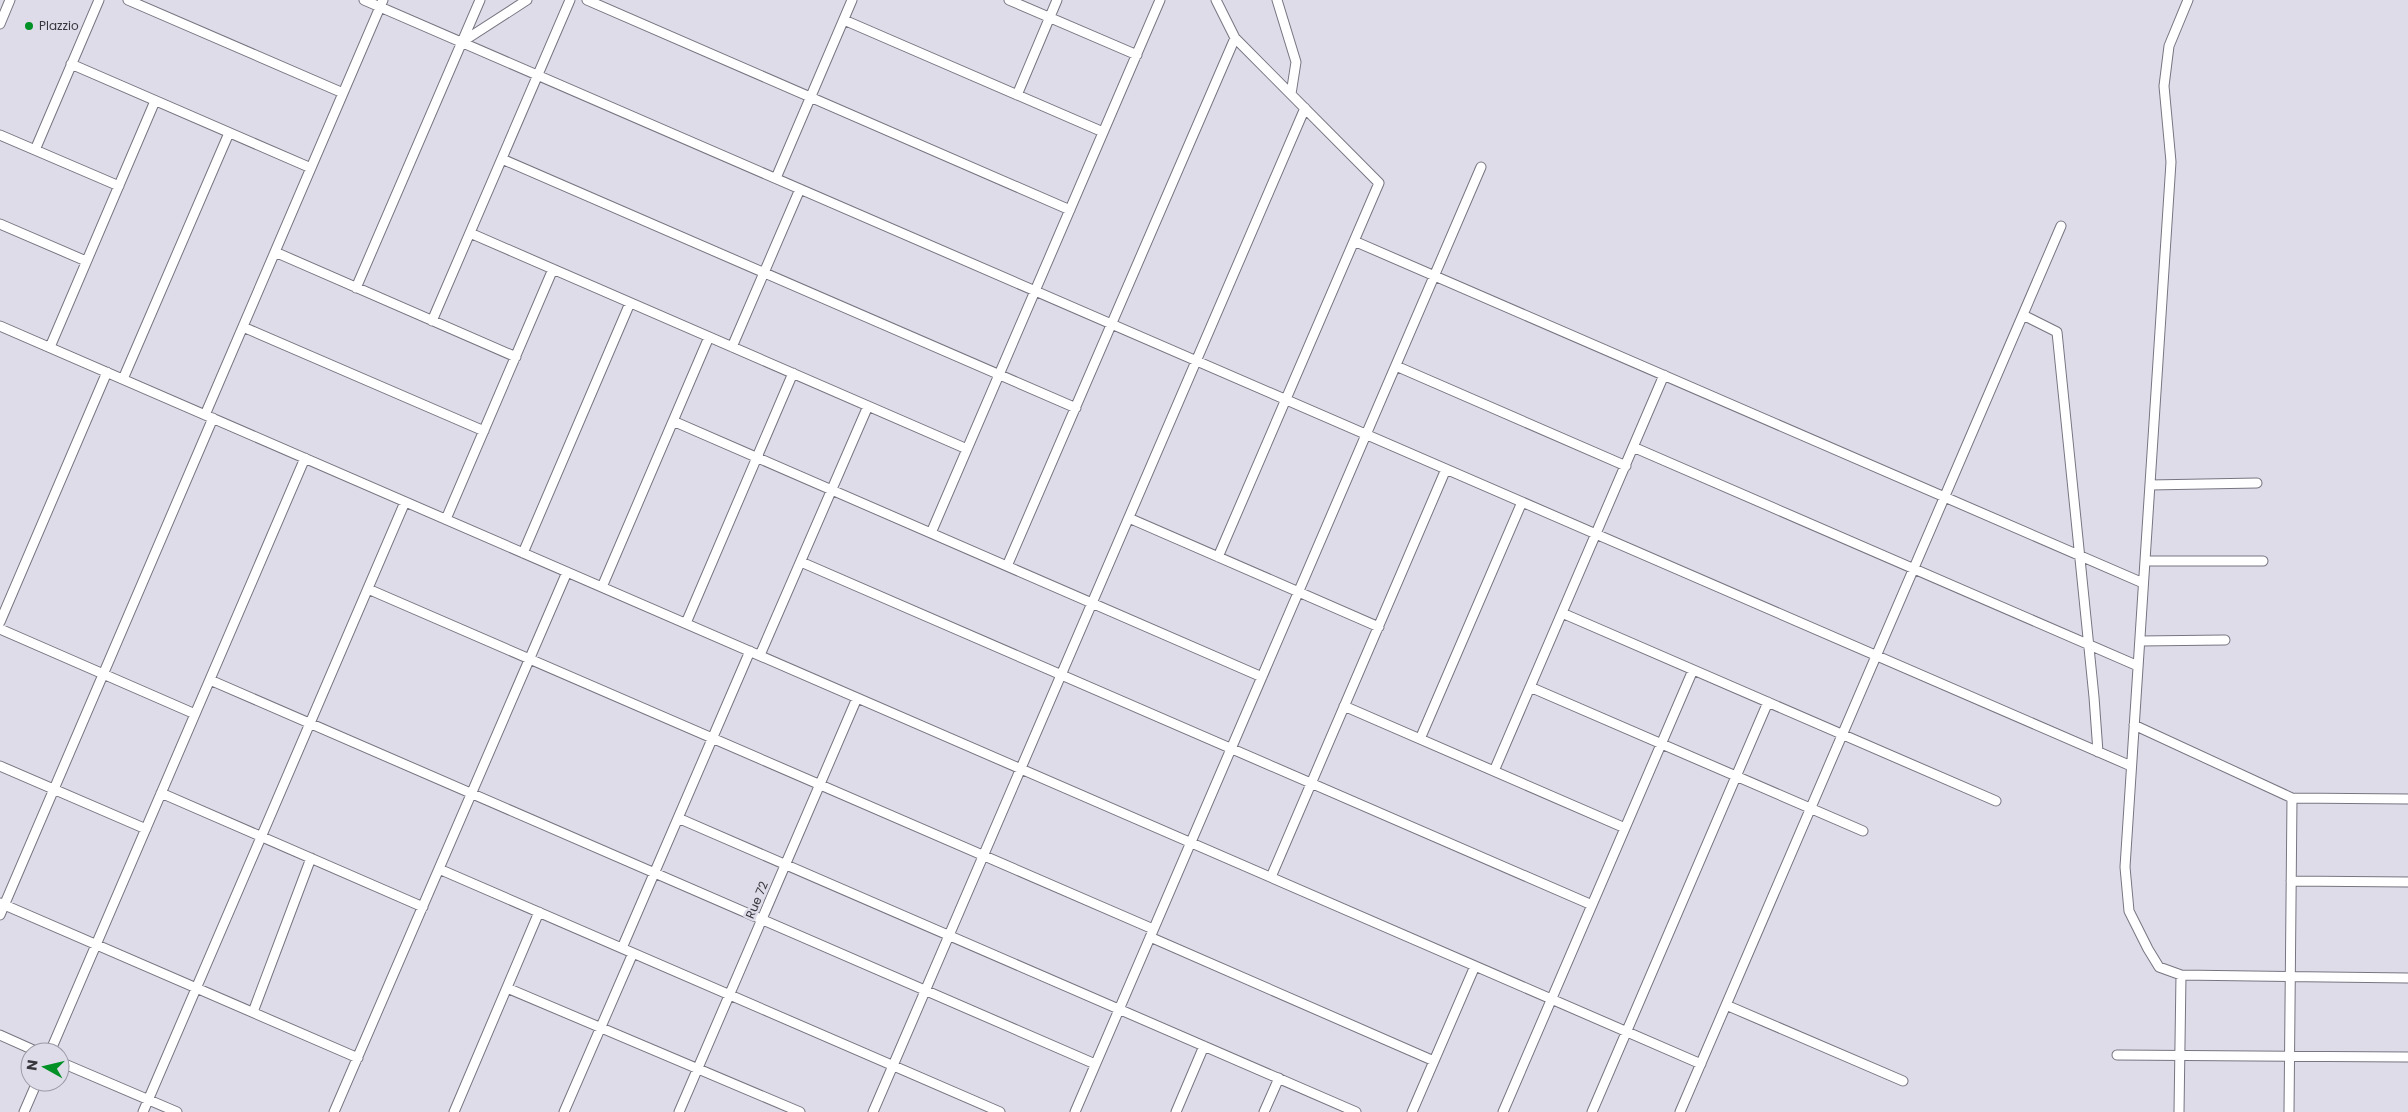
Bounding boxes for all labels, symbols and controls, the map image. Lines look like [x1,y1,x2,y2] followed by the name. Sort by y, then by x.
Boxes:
[39,17,79,34] place label: Plazzio
[23,20,35,32] marker: Plazzio
[741,878,772,921] street label: Rue 72
[20,1042,70,1092] north arrow
[21,1059,43,1072] text: N

